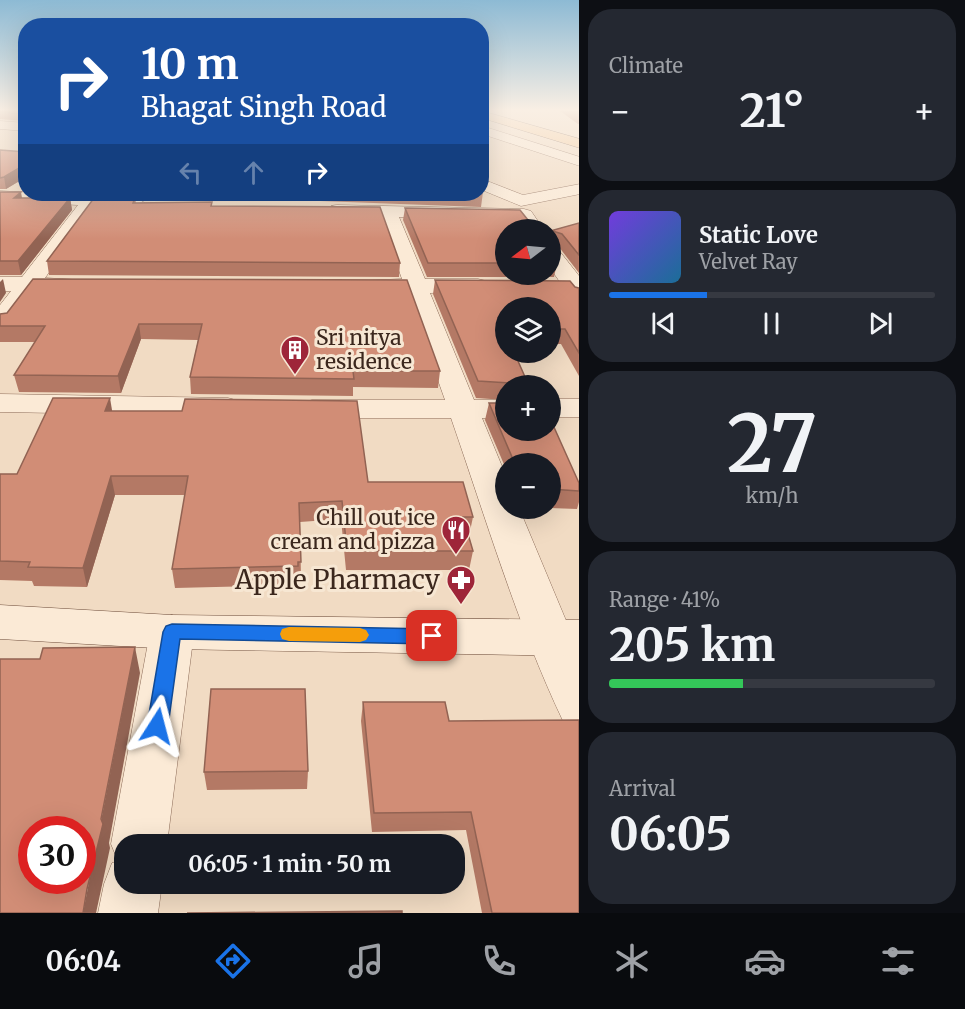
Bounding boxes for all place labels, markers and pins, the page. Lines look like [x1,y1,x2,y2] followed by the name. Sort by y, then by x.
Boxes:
[316,324,412,375] place label: Sri nitya residence
[279,334,311,376] building icon: Sri nitya residence
[270,504,435,555] place label: Chill out ice cream and pizza
[440,514,472,556] restaurant icon: Chill out ice cream and pizza
[234,563,441,596] place label: Apple Pharmacy
[445,564,477,606] pharmacy icon: Apple Pharmacy
[406,610,457,661] pin

